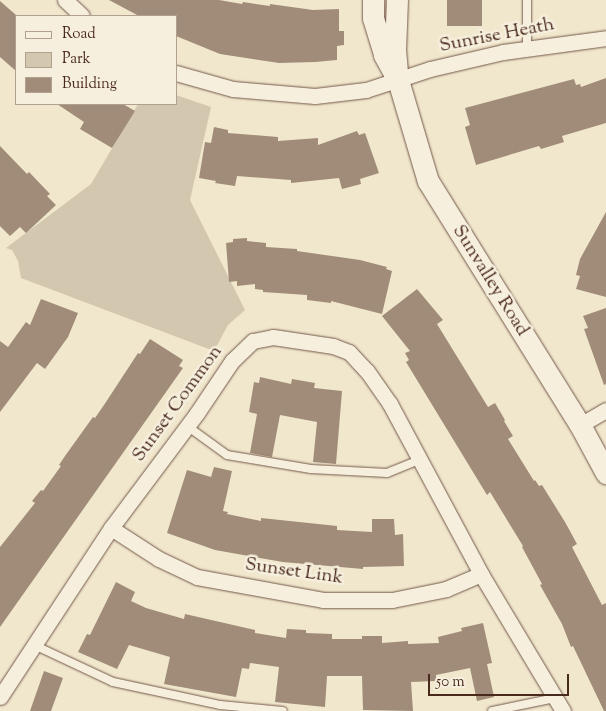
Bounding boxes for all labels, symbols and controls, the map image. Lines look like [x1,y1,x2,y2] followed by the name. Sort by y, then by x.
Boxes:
[438,14,556,58] street label: Sunrise Heath
[15,15,178,105] legend
[62,24,96,45] text: Road
[62,49,91,70] text: Park
[62,74,117,95] text: Building
[447,221,533,341] street label: Sunvalley Road
[128,341,228,467] street label: Sunset Common
[244,554,344,590] street label: Sunset Link
[431,664,572,696] scale bar
[436,672,465,693] text: 50 m

